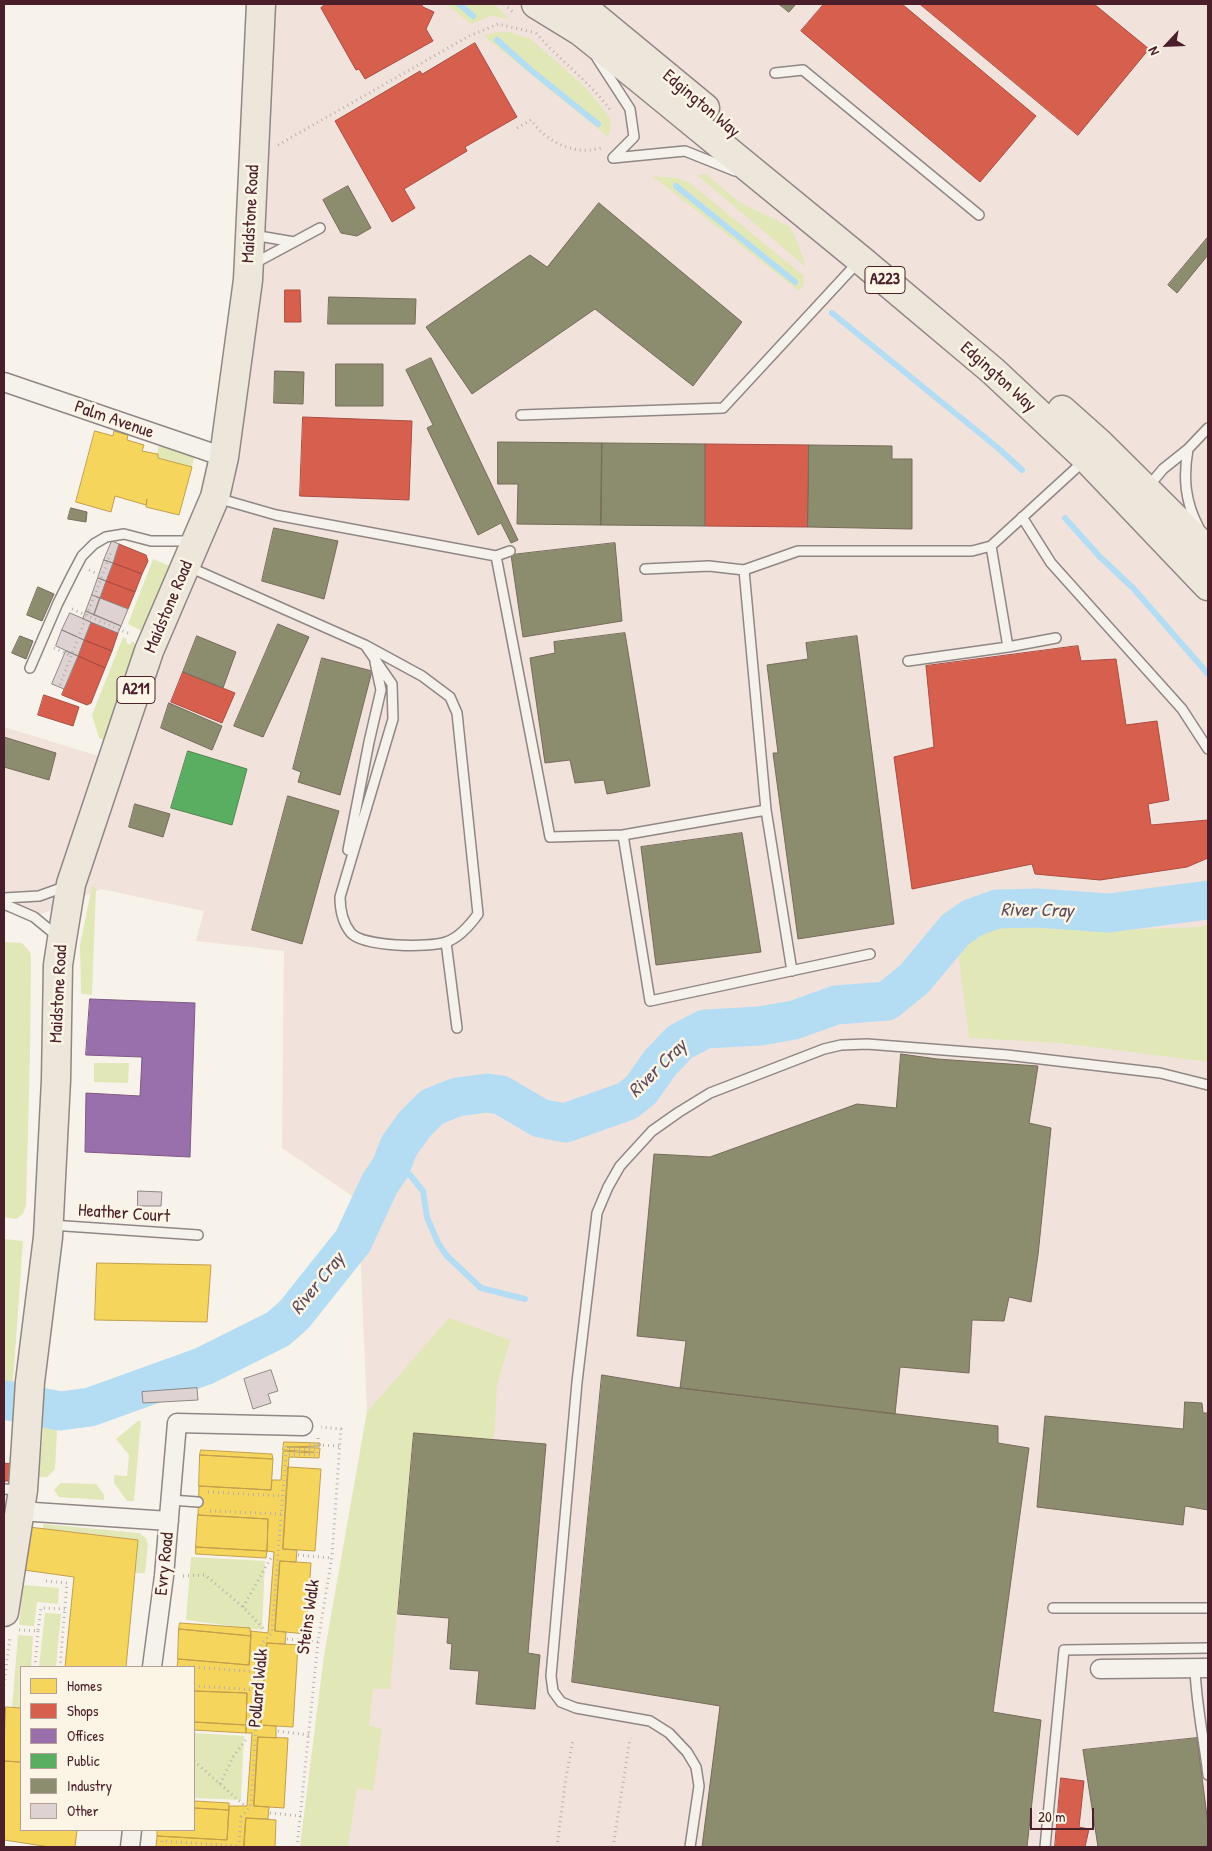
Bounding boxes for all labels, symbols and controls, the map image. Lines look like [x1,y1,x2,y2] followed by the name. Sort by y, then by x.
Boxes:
[1142,20,1192,70] north arrow
[1143,44,1163,59] text: N
[658,65,744,143] street label: Edgington Way
[238,164,264,264] street label: Maidstone Road
[865,266,905,294] road number: A223
[956,337,1040,417] street label: Edgington Way
[71,396,157,444] street label: Palm Avenue
[140,558,198,656] street label: Maidstone Road
[117,676,155,704] road number: A211
[1000,899,1074,923] water label: River Cray
[46,944,72,1044] street label: Maidstone Road
[624,1035,692,1103] water label: River Cray
[77,1200,171,1228] street label: Heather Court
[286,1248,350,1320] water label: River Cray
[151,1531,179,1597] street label: Evry Road
[293,1578,325,1656] street label: Steins Walk
[245,1648,273,1728] street label: Pollard Walk
[20,1666,195,1831] legend
[67,1675,102,1696] text: Homes
[67,1700,98,1721] text: Shops
[67,1725,104,1746] text: Offices
[67,1750,100,1771] text: Public
[67,1775,112,1796] text: Industry
[1032,1798,1096,1830] scale bar
[67,1800,99,1821] text: Other
[1038,1806,1065,1827] text: 20 m

